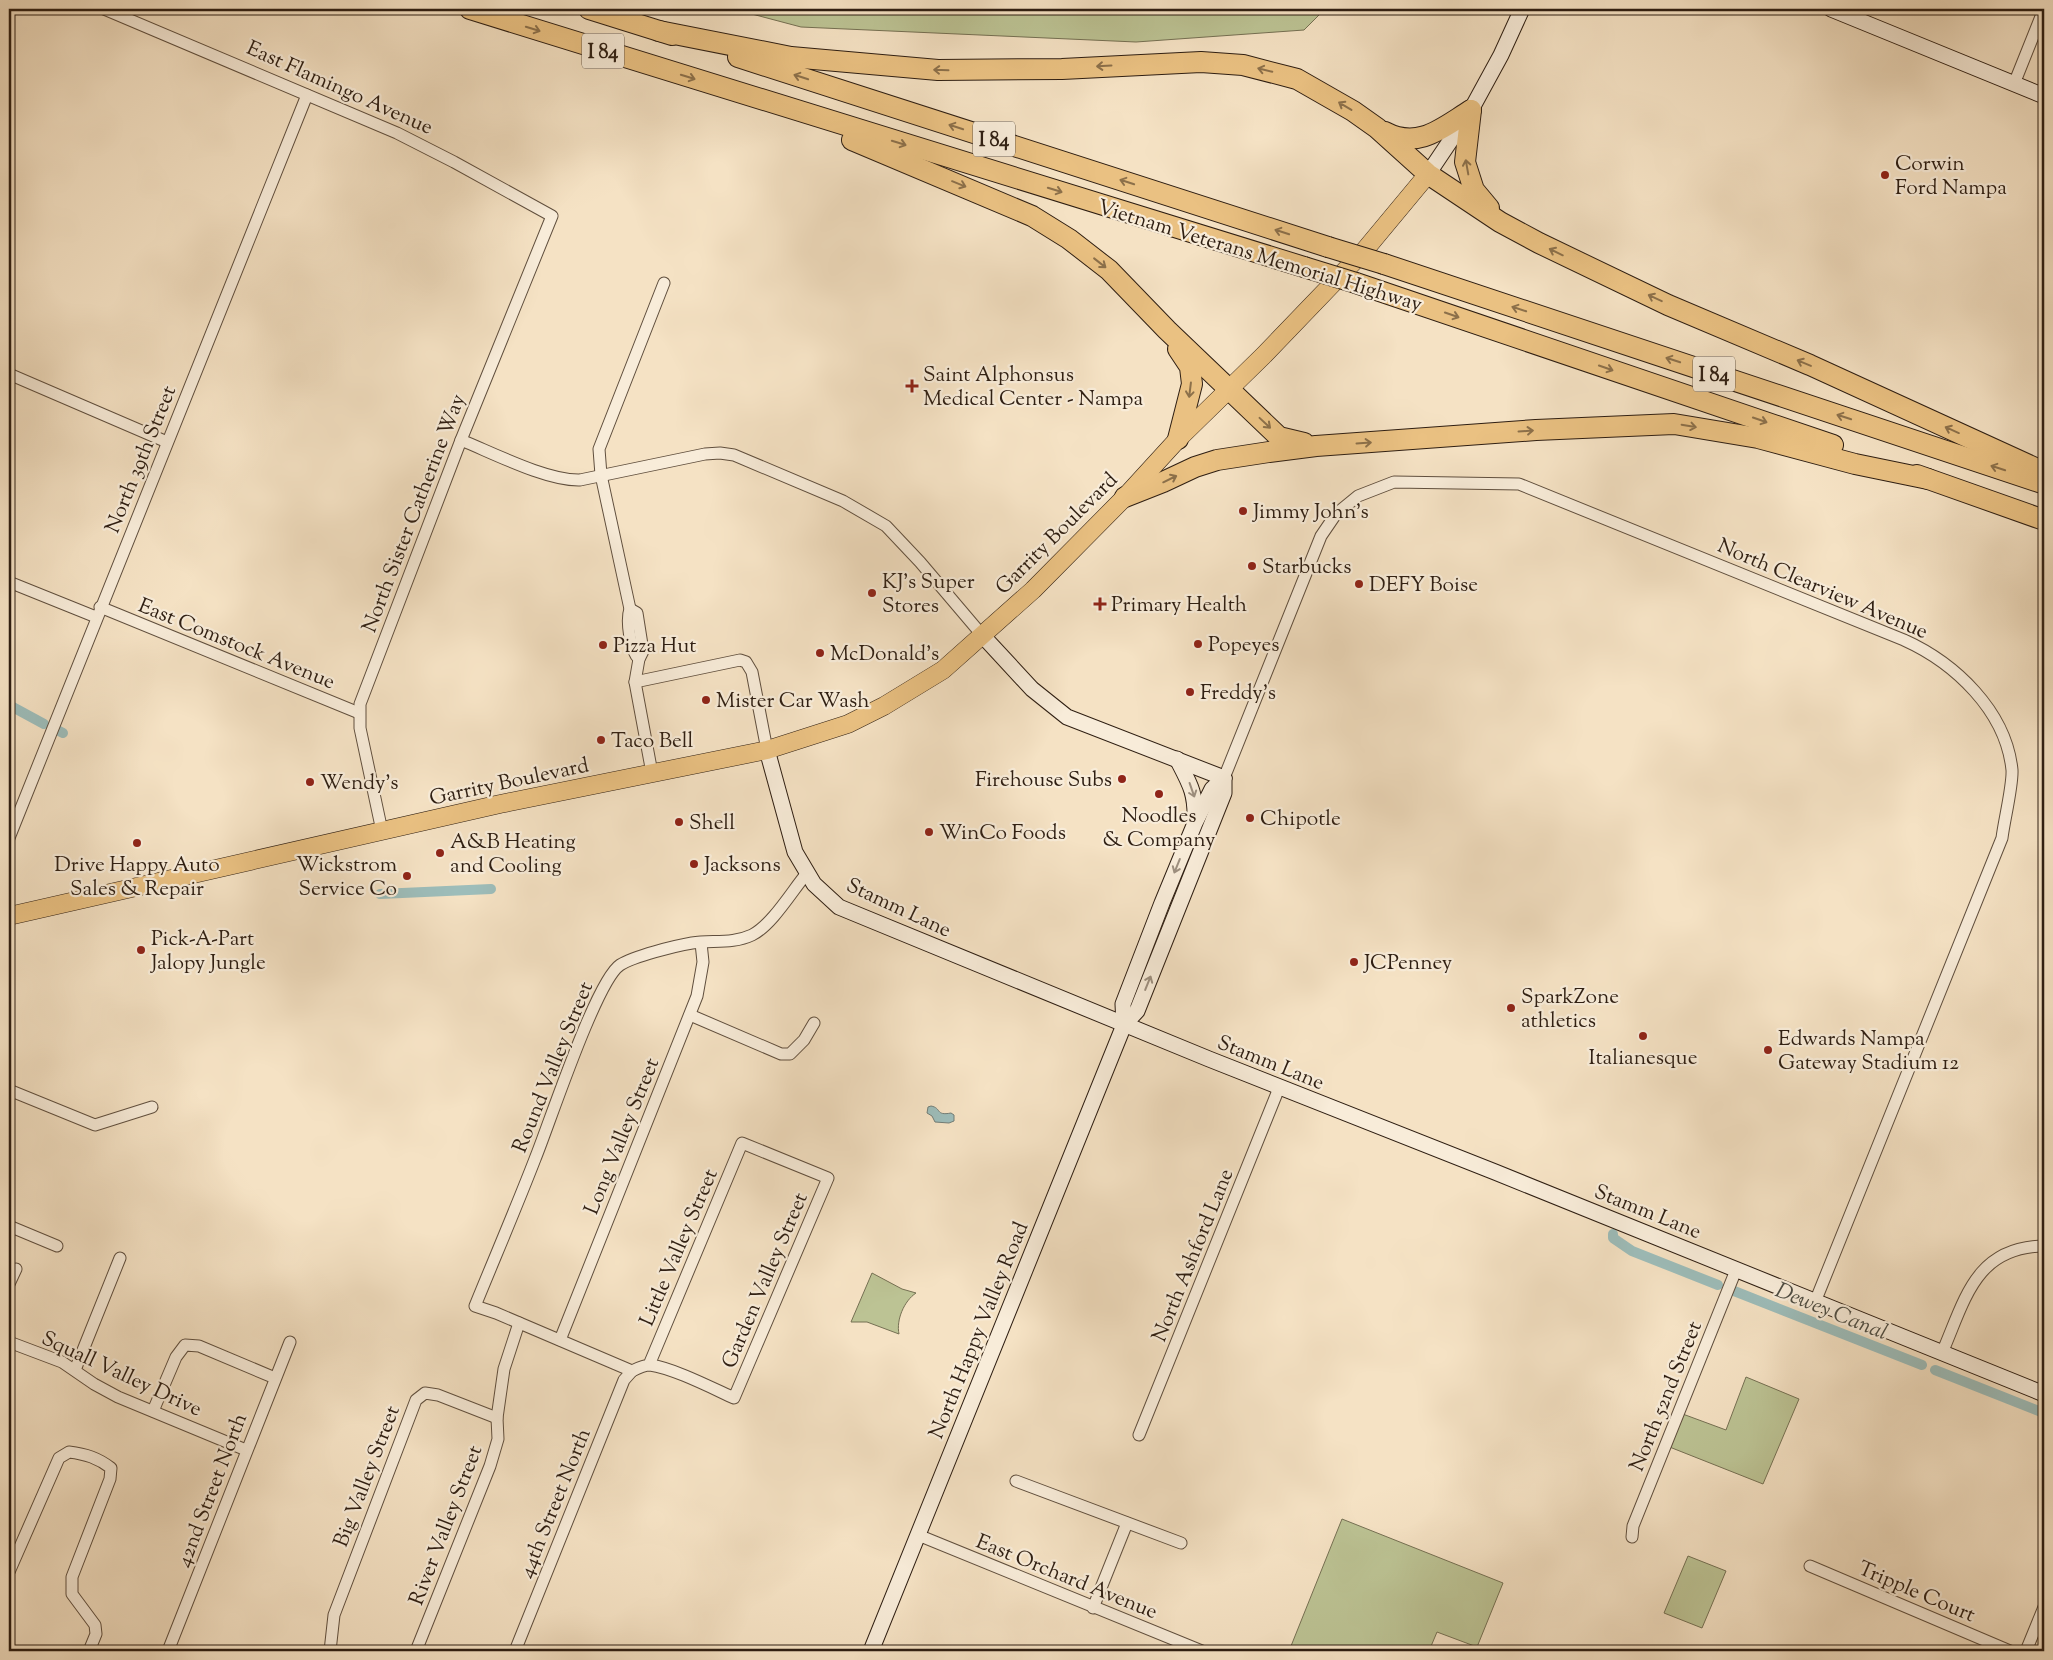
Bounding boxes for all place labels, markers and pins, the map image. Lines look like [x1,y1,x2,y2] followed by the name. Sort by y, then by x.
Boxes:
[1895,150,2007,204] place label: Corwin Ford Nampa
[1879,169,1891,181] marker: Corwin Ford Nampa
[923,361,1143,415] place label: Saint Alphonsus Medical Center - Nampa
[905,379,919,393] marker: Saint Alphonsus Medical Center - Nampa
[1252,498,1369,528] place label: Jimmy John's
[1237,505,1249,517] marker: Jimmy John's
[1262,553,1351,583] place label: Starbucks
[1246,560,1258,572] marker: Starbucks
[882,568,975,622] place label: KJ's Super Stores
[1369,571,1478,601] place label: DEFY Boise
[1353,578,1365,590] marker: DEFY Boise
[866,587,878,599] marker: KJ's Super Stores
[1111,591,1247,621] place label: Primary Health
[1093,597,1107,611] marker: Primary Health
[1208,631,1279,661] place label: Popeyes
[613,632,696,662] place label: Pizza Hut
[1192,638,1204,650] marker: Popeyes
[597,639,609,651] marker: Pizza Hut
[830,640,939,670] place label: McDonald's
[814,647,826,659] marker: McDonald's
[1200,679,1276,709] place label: Freddy's
[1184,686,1196,698] marker: Freddy's
[716,687,870,717] place label: Mister Car Wash
[700,694,712,706] marker: Mister Car Wash
[611,727,694,757] place label: Taco Bell
[595,734,607,746] marker: Taco Bell
[975,766,1112,796] place label: Firehouse Subs
[320,769,399,799] place label: Wendy's
[1116,773,1128,785] marker: Firehouse Subs
[304,776,316,788] marker: Wendy's
[1153,788,1165,800] marker: Noodles & Company
[1103,802,1216,856] place label: Noodles & Company
[1260,805,1341,835] place label: Chipotle
[689,809,735,839] place label: Shell
[1244,812,1256,824] marker: Chipotle
[673,816,685,828] marker: Shell
[939,819,1066,849] place label: WinCo Foods
[923,826,935,838] marker: WinCo Foods
[450,828,576,882] place label: A&B Heating and Cooling
[131,837,143,849] marker: Drive Happy Auto Sales & Repair
[434,847,446,859] marker: A&B Heating and Cooling
[54,851,220,905] place label: Drive Happy Auto Sales & Repair
[296,851,397,905] place label: Wickstrom Service Co
[703,851,781,881] place label: Jacksons
[688,858,700,870] marker: Jacksons
[401,870,413,882] marker: Wickstrom Service Co
[150,925,266,979] place label: Pick-A-Part Jalopy Jungle
[135,944,147,956] marker: Pick-A-Part Jalopy Jungle
[1363,949,1453,979] place label: JCPenney
[1348,956,1360,968] marker: JCPenney
[1521,983,1619,1037] place label: SparkZone athletics
[1505,1002,1517,1014] marker: SparkZone athletics
[1778,1025,1959,1079] place label: Edwards Nampa Gateway Stadium 12
[1637,1030,1649,1042] marker: Italianesque
[1589,1044,1697,1074] place label: Italianesque
[1762,1044,1774,1056] marker: Edwards Nampa Gateway Stadium 12

